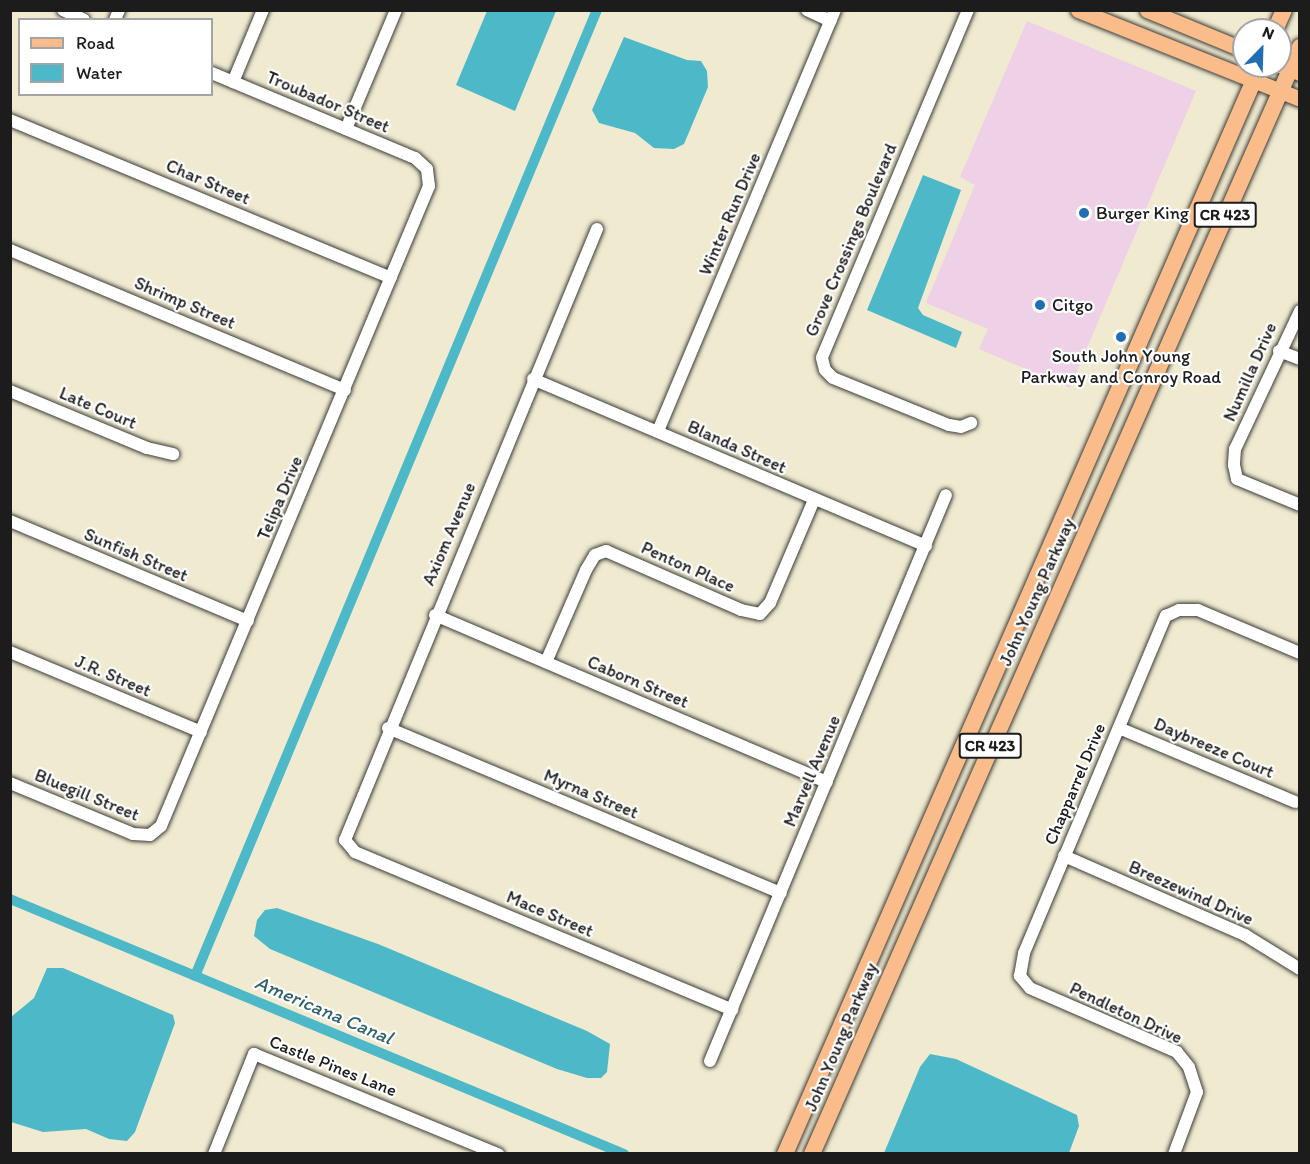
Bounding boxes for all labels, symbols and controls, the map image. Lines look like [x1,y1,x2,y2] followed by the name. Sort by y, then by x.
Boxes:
[18,18,213,96] legend
[1232,18,1292,78] north arrow
[1260,22,1277,44] text: N
[76,32,115,54] text: Road
[76,62,122,84] text: Water
[263,66,393,138] street label: Troubador Street
[800,140,902,340] street label: Grove Crossings Boulevard
[694,149,766,279] street label: Winter Run Drive
[163,155,253,209] street label: Char Street
[1096,202,1189,224] place label: Burger King
[1194,202,1256,228] road number: CR 423
[1077,206,1091,220] marker: Burger King
[131,272,239,334] street label: Shrimp Street
[1052,294,1093,316] place label: Citgo
[1033,298,1047,312] marker: Citgo
[1219,319,1281,425] street label: Numilla Drive
[1114,330,1128,344] marker: South John Young Parkway and Conroy Road
[1021,346,1221,388] place label: South John Young Parkway and Conroy Road
[56,382,140,434] street label: Late Court
[684,416,790,478] street label: Blanda Street
[253,453,307,543] street label: Telipa Drive
[418,480,480,588] street label: Axiom Avenue
[995,516,1079,668] street label: John Young Parkway
[81,523,191,587] street label: Sunfish Street
[638,537,738,597] street label: Penton Place
[72,650,154,702] street label: J.R. Street
[584,651,692,713] street label: Caborn Street
[779,712,845,830] street label: Marvell Avenue
[1151,713,1277,783] street label: Daybreeze Court
[1040,720,1110,848] street label: Chapparrel Drive
[958,733,1022,759] road number: CR 423
[32,764,142,826] street label: Bluegill Street
[540,764,642,824] street label: Myrna Street
[1125,856,1257,930] street label: Breezewind Drive
[503,886,597,942] street label: Mace Street
[800,960,882,1114] street label: John Young Parkway
[251,970,397,1050] water label: Americana Canal
[1066,977,1186,1049] street label: Pendleton Drive
[266,1030,400,1102] street label: Castle Pines Lane

